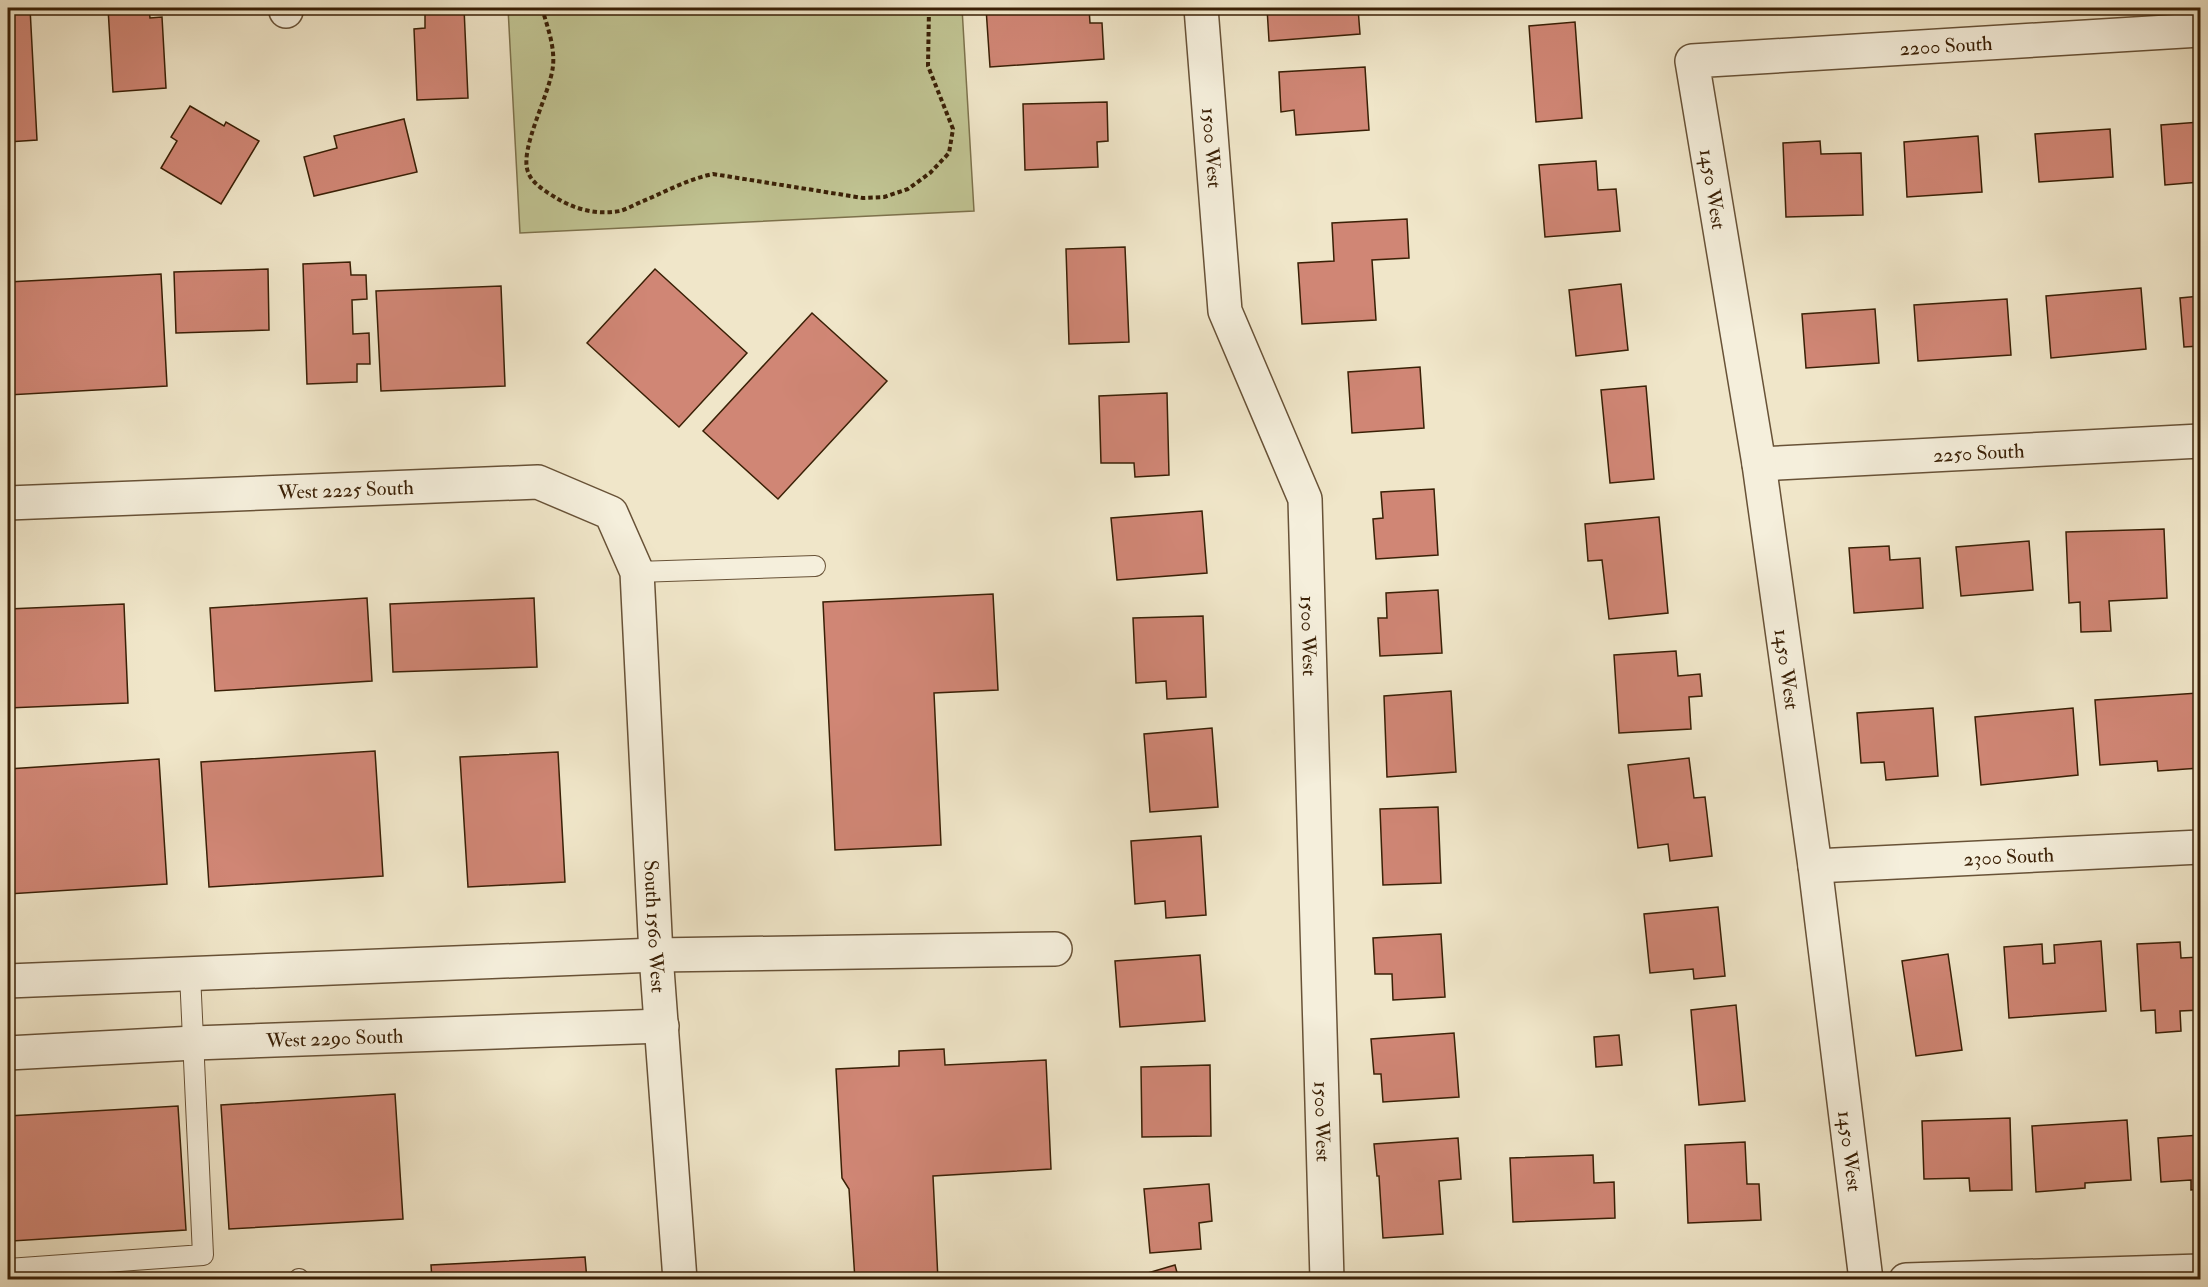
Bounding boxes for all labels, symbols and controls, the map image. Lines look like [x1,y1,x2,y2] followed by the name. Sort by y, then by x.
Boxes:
[1899,31,1994,61] street label: 2200 South
[1196,106,1227,189] street label: 1500 West
[1694,147,1731,232] street label: 1450 West
[1932,438,2025,468] street label: 2250 South
[276,475,415,505] street label: West 2225 South
[1295,595,1322,677] street label: 1500 West
[1768,627,1805,712] street label: 1450 West
[1963,842,2055,872] street label: 2300 South
[638,859,671,994] street label: South 1560 West
[264,1023,404,1053] street label: West 2290 South
[1308,1081,1336,1163] street label: 1500 West
[1832,1109,1867,1193] street label: 1450 West

